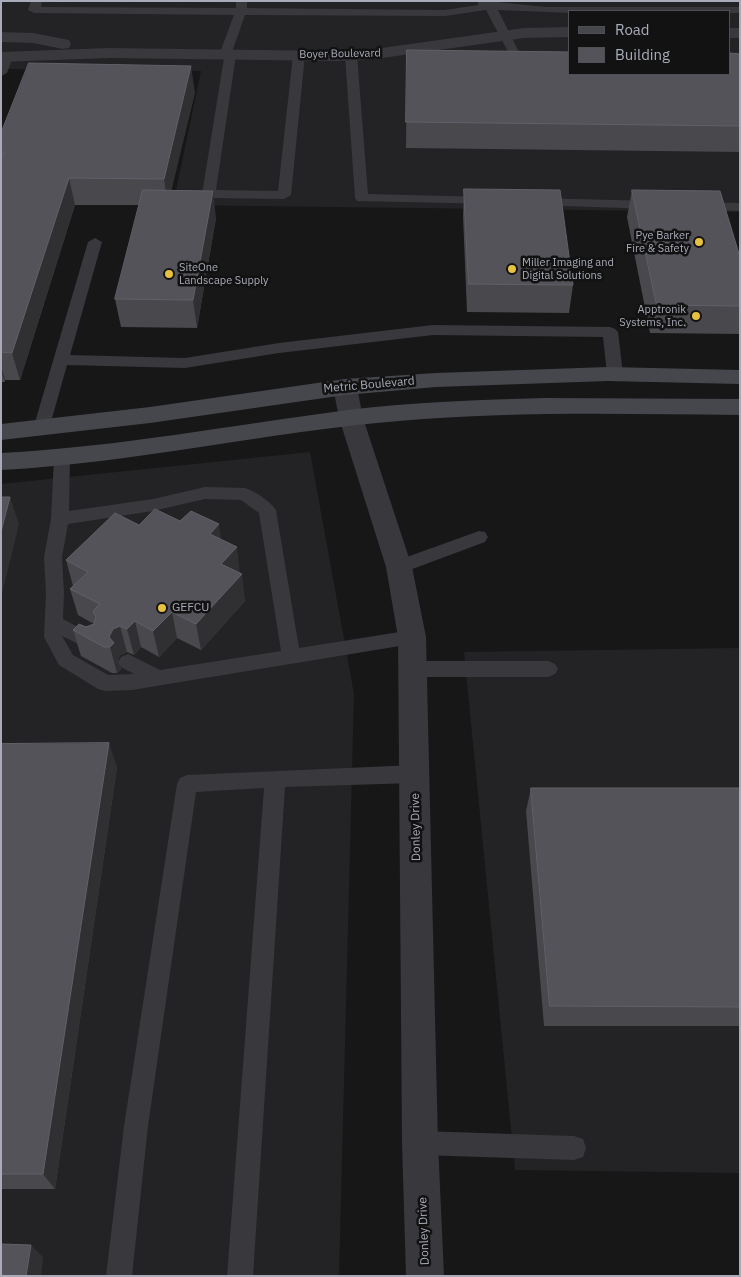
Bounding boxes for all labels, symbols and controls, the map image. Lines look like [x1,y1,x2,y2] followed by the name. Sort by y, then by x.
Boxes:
[568,10,731,75] legend
[615,20,650,39] text: Road
[615,45,670,64] text: Building
[299,47,381,61] street label: Boyer Boulevard
[626,229,689,255] place label: Pye Barker Fire & Safety
[693,236,705,248] marker: Pye Barker Fire & Safety
[522,256,614,282] place label: Miller Imaging and Digital Solutions
[179,261,269,287] place label: SiteOne Landscape Supply
[506,263,518,275] marker: Miller Imaging and Digital Solutions
[163,268,175,280] marker: SiteOne Landscape Supply
[619,303,686,329] place label: Apptronik Systems, Inc.
[690,310,702,322] marker: Apptronik Systems, Inc.
[323,374,415,396] street label: Metric Boulevard
[172,601,209,615] place label: GEFCU
[156,602,168,614] marker: GEFCU
[408,793,424,861] street label: Donley Drive
[416,1197,432,1265] street label: Donley Drive

